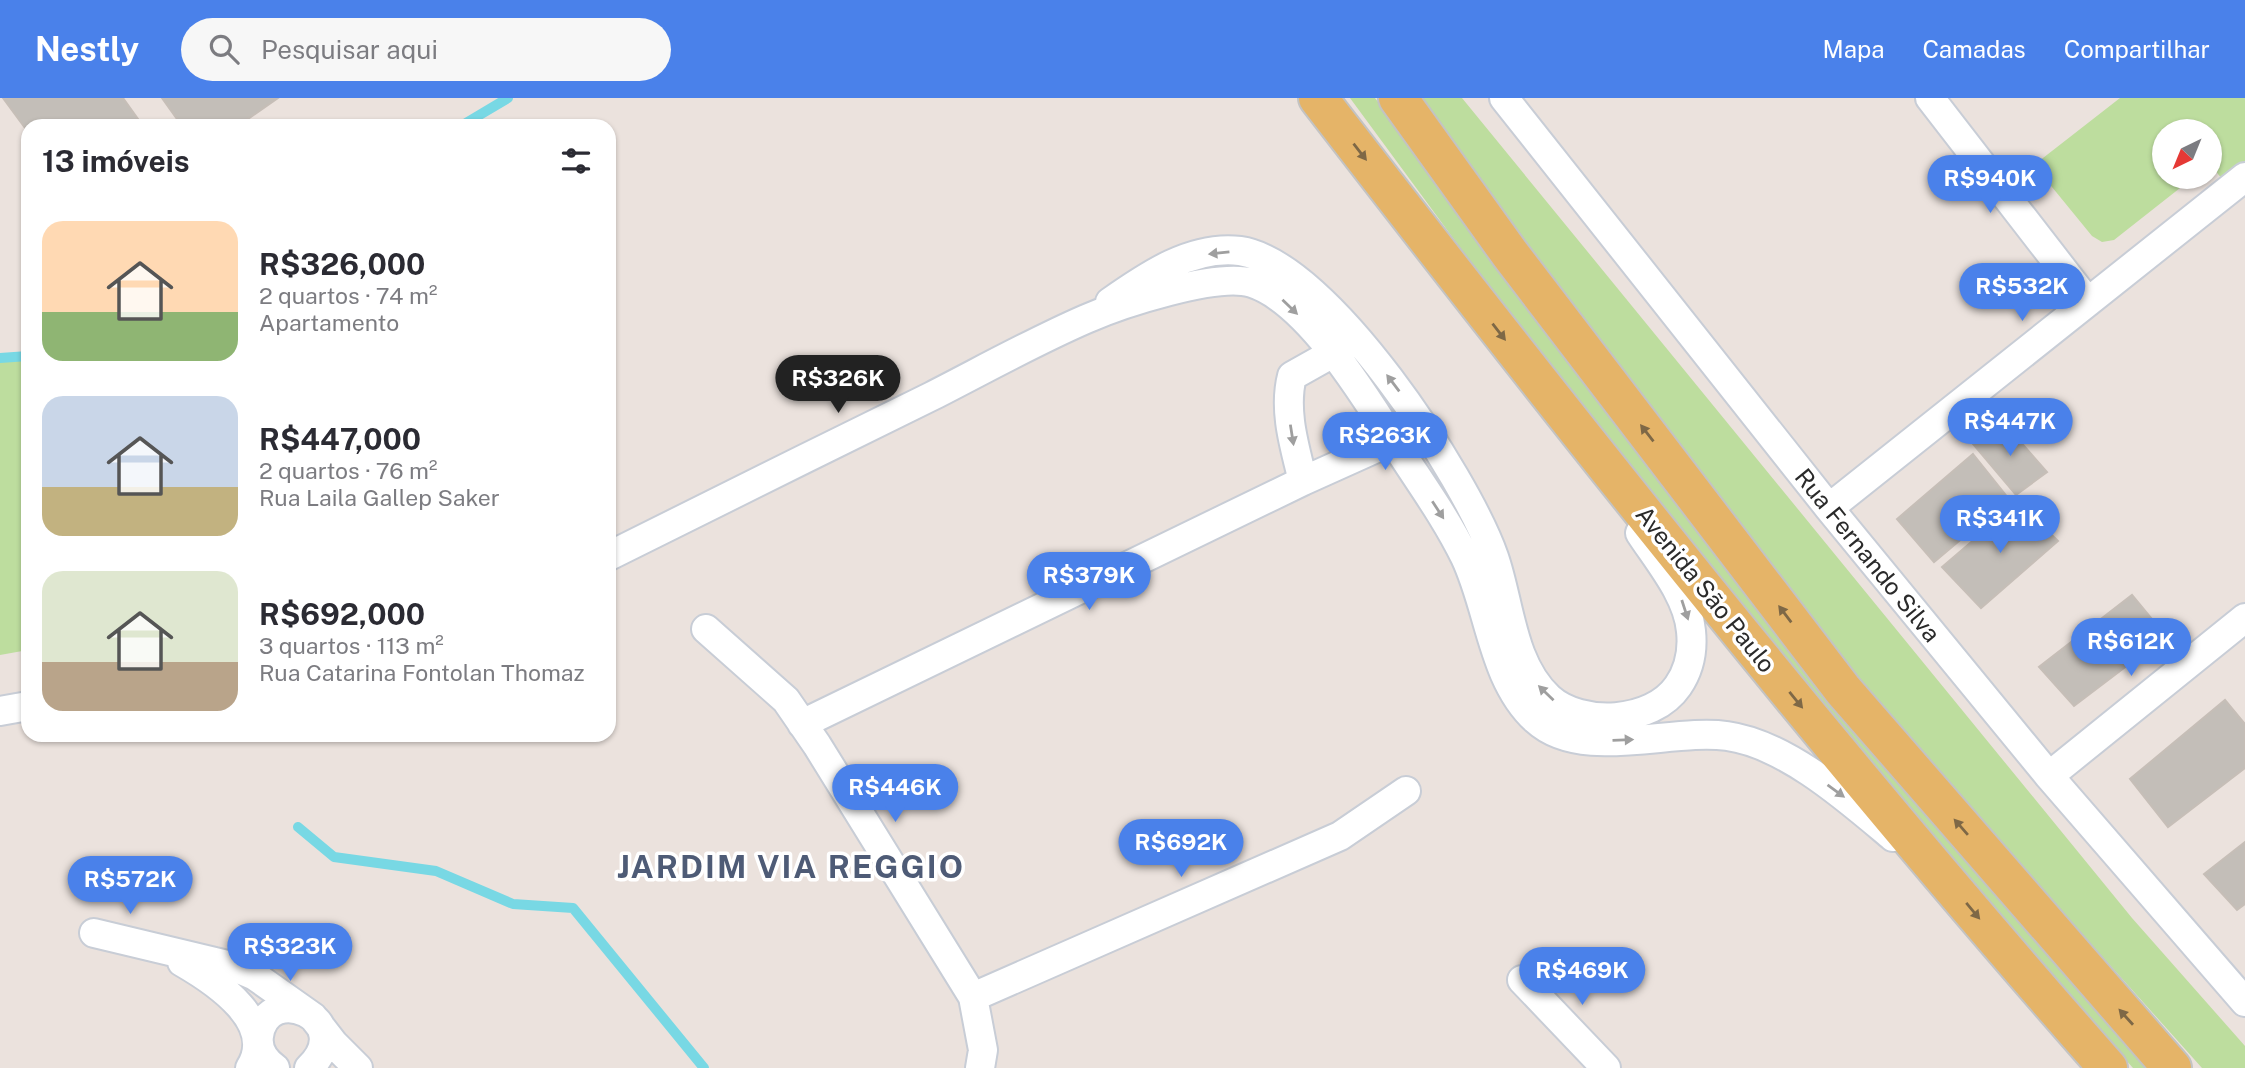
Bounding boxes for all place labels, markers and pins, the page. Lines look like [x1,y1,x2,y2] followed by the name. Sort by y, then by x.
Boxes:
[1933,156,2047,215] pin: R$940K
[1965,264,2079,323] pin: R$532K
[781,356,895,415] pin: R$326K
[1953,398,2067,458] pin: R$447K
[1328,412,1442,472] pin: R$263K
[1943,496,2057,555] pin: R$341K
[1032,552,1146,612] pin: R$379K
[2074,618,2188,678] pin: R$612K
[838,764,952,824] pin: R$446K
[1124,820,1238,879] pin: R$692K
[73,856,187,916] pin: R$572K
[233,924,347,983] pin: R$323K
[1525,948,1639,1007] pin: R$469K

